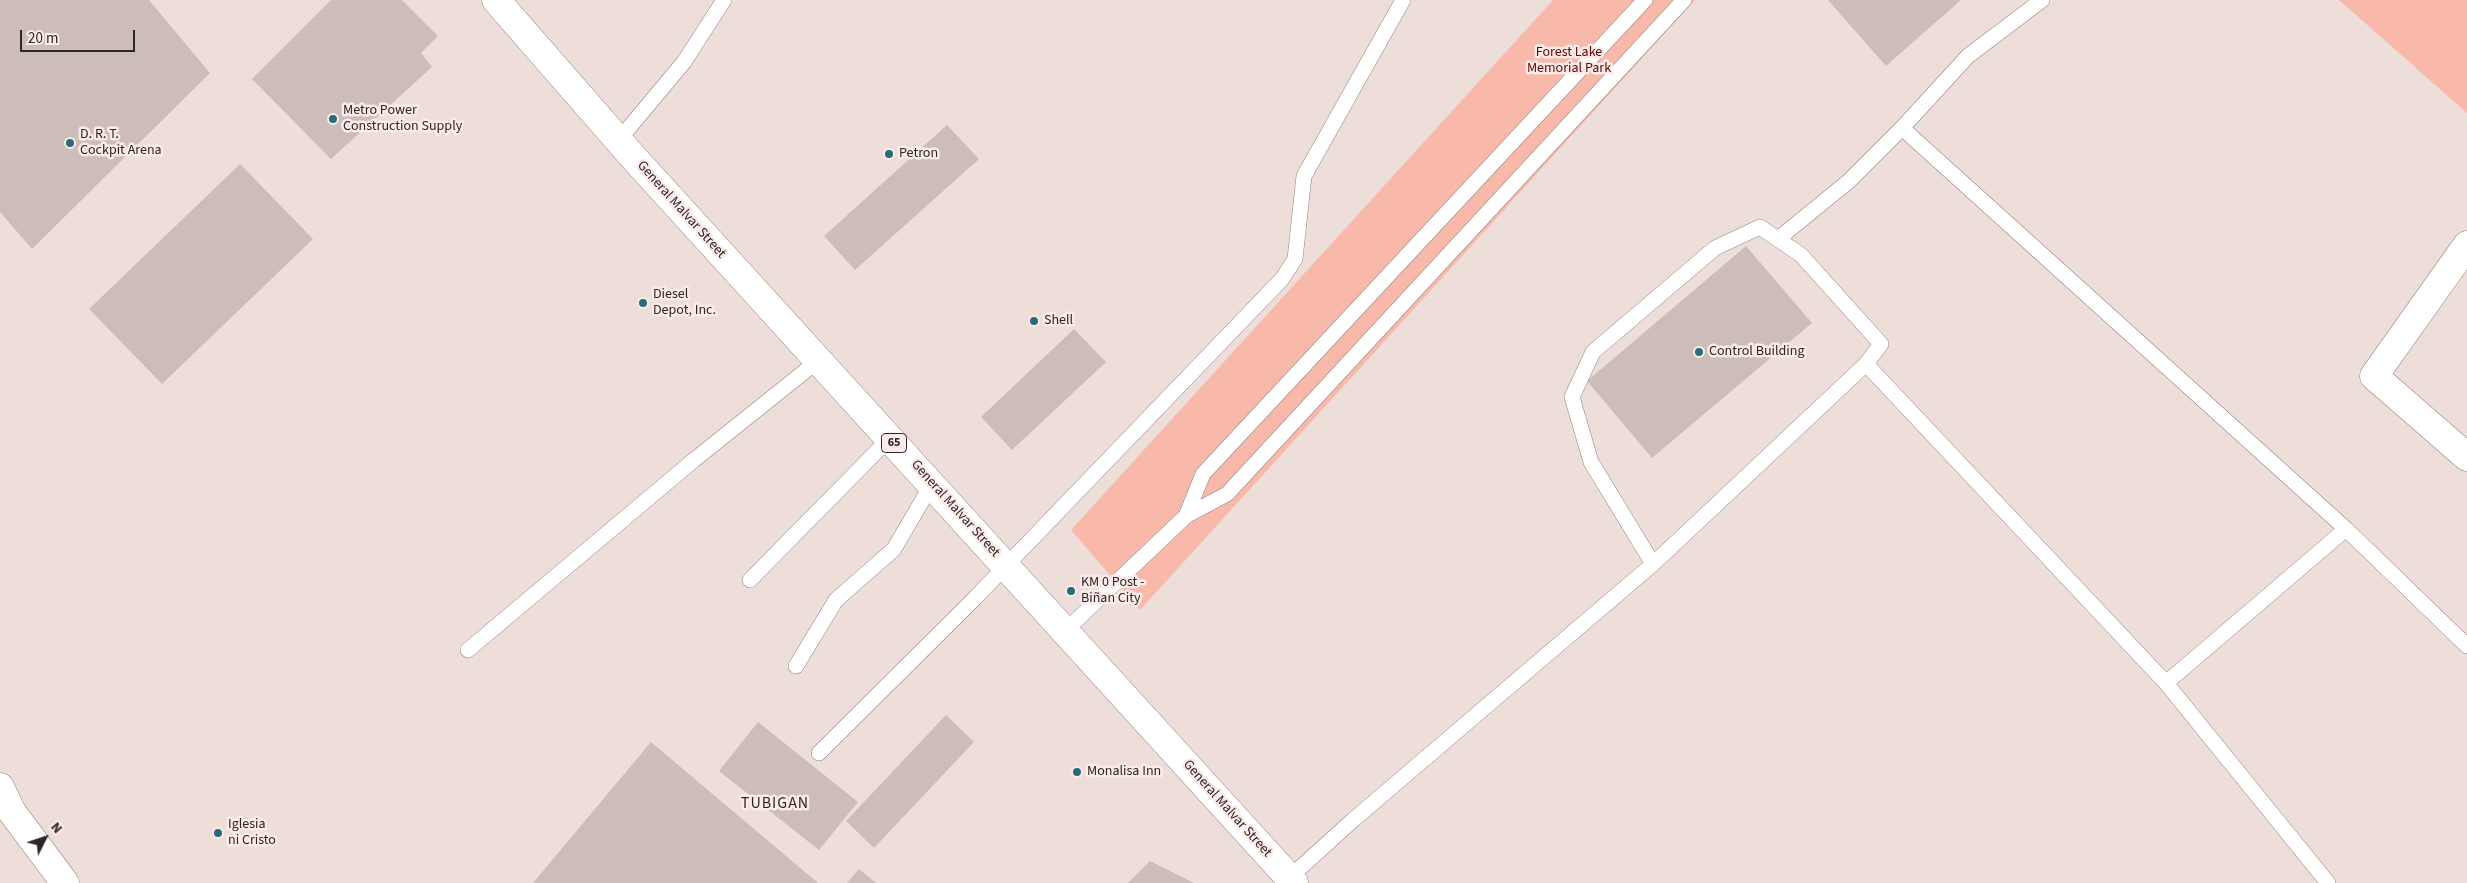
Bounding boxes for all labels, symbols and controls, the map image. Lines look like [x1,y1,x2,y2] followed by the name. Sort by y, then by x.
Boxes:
[22,20,138,52] scale bar
[28,28,58,49] text: 20 m
[1527,45,1611,78] park label: Forest Lake Memorial Park
[343,103,462,136] place label: Metro Power Construction Supply
[327,113,339,125] marker: Metro Power Construction Supply
[80,127,162,160] place label: D. R. T. Cockpit Arena
[64,137,76,149] marker: D. R. T. Cockpit Arena
[899,146,938,162] place label: Petron
[883,148,895,160] marker: Petron
[633,158,729,262] street label: General Malvar Street
[653,287,716,320] place label: Diesel Depot, Inc.
[637,297,649,309] marker: Diesel Depot, Inc.
[1044,313,1073,329] place label: Shell
[1028,315,1040,327] marker: Shell
[1709,344,1804,360] place label: Control Building
[1693,346,1705,358] marker: Control Building
[882,433,906,452] road number: 65
[907,457,1003,561] street label: General Malvar Street
[1081,575,1144,608] place label: KM 0 Post - Biñan City
[1065,585,1077,597] marker: KM 0 Post - Biñan City
[1179,757,1275,861] street label: General Malvar Street
[1087,764,1161,780] place label: Monalisa Inn
[1071,766,1083,778] marker: Monalisa Inn
[740,794,810,814] district label: TUBIGAN
[20,813,70,863] north arrow
[228,817,276,850] place label: Iglesia ni Cristo
[46,818,67,838] text: N
[212,827,224,839] marker: Iglesia ni Cristo

